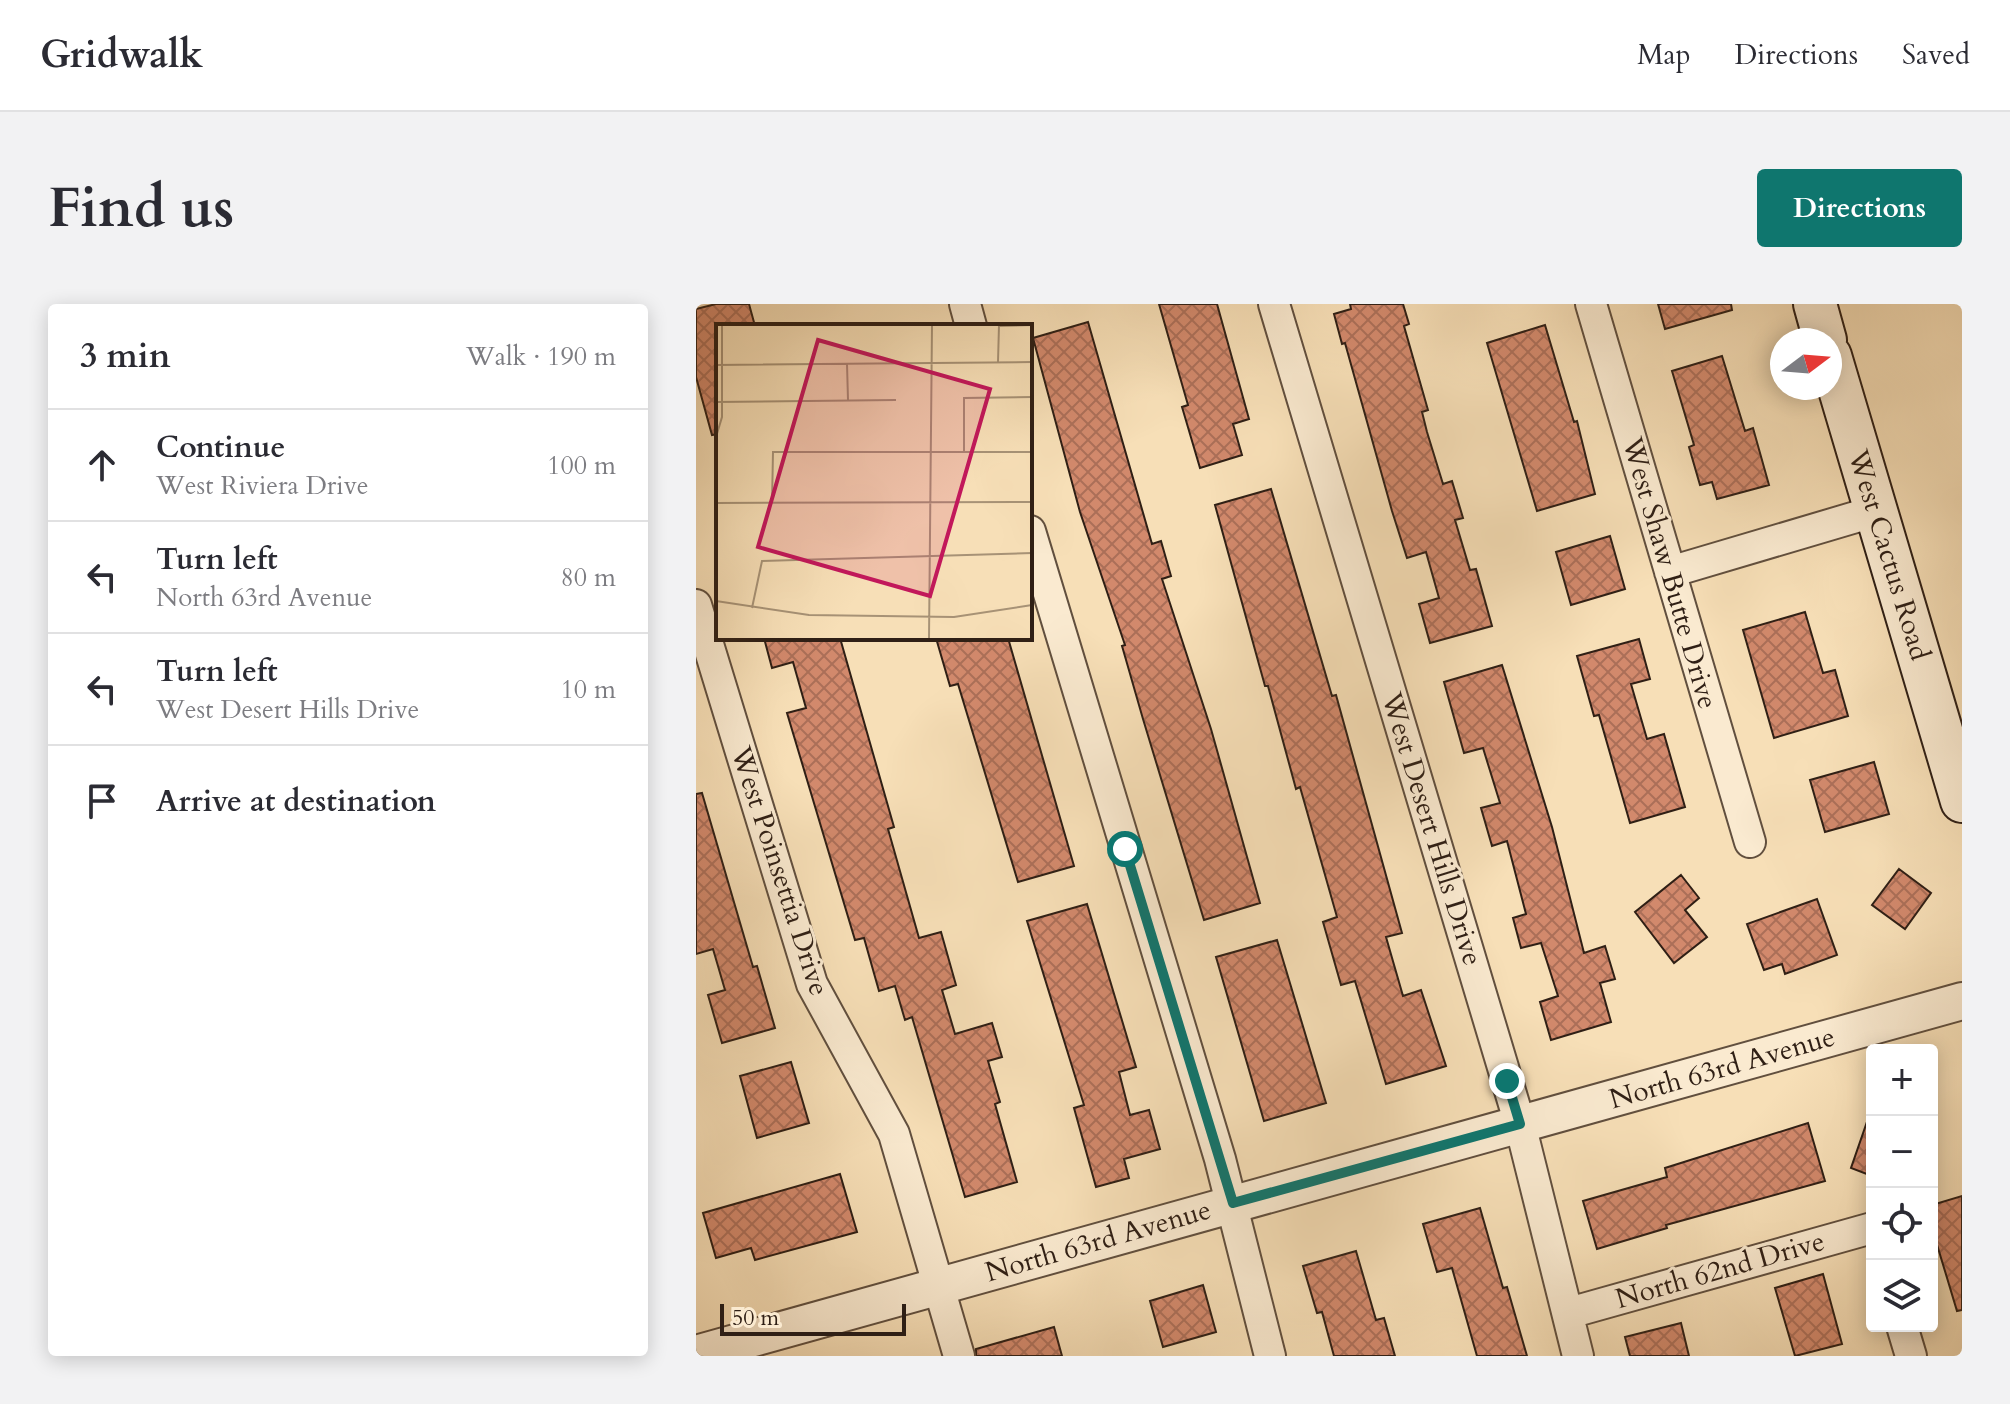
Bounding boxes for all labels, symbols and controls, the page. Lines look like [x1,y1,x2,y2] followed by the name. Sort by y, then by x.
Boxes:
[40,29,203,81] text: Gridwalk
[1637,36,1691,74] text: Map
[1735,36,1858,74] text: Directions
[1902,36,1970,74] text: Saved
[1757,169,1962,247] button: Directions
[48,171,234,246] text: Find us
[716,324,1032,640] inset map
[1770,328,1842,400] north arrow
[80,333,171,379] text: 3 min
[466,339,616,374] text: Walk · 190 m
[156,427,285,468] text: Continue
[1613,432,1727,713] street label: West Shaw Butte Drive
[80,443,124,487] icon: ahead
[1839,444,1939,665] street label: West Cactus Road
[547,448,616,483] text: 100 m
[156,468,369,503] text: West Riviera Drive
[156,539,278,580] text: Turn left
[80,555,124,599] icon: left
[560,560,616,595] text: 80 m
[156,580,372,615] text: North 63rd Avenue
[156,651,278,692] text: Turn left
[80,667,124,711] icon: left
[560,672,616,707] text: 10 m
[1372,687,1492,970] street label: West Desert Hills Drive
[156,692,419,727] text: West Desert Hills Drive
[721,741,838,1000] street label: West Poinsettia Drive
[80,779,124,823] icon: arrive
[156,781,436,822] text: Arrive at destination
[1107,831,1143,867] route start
[1605,1018,1839,1118] street label: North 63rd Avenue
[1866,1044,1938,1332] map controls
[1866,1044,1938,1116] button: +
[1489,1063,1525,1099] route end
[1866,1116,1938,1188] button: −
[1866,1188,1938,1260] button: locate
[981,1191,1215,1291] street label: North 63rd Avenue
[1611,1222,1829,1318] street label: North 62nd Drive
[1866,1260,1938,1332] button: layers
[720,1300,906,1336] scale bar
[732,1303,779,1333] text: 50 m

